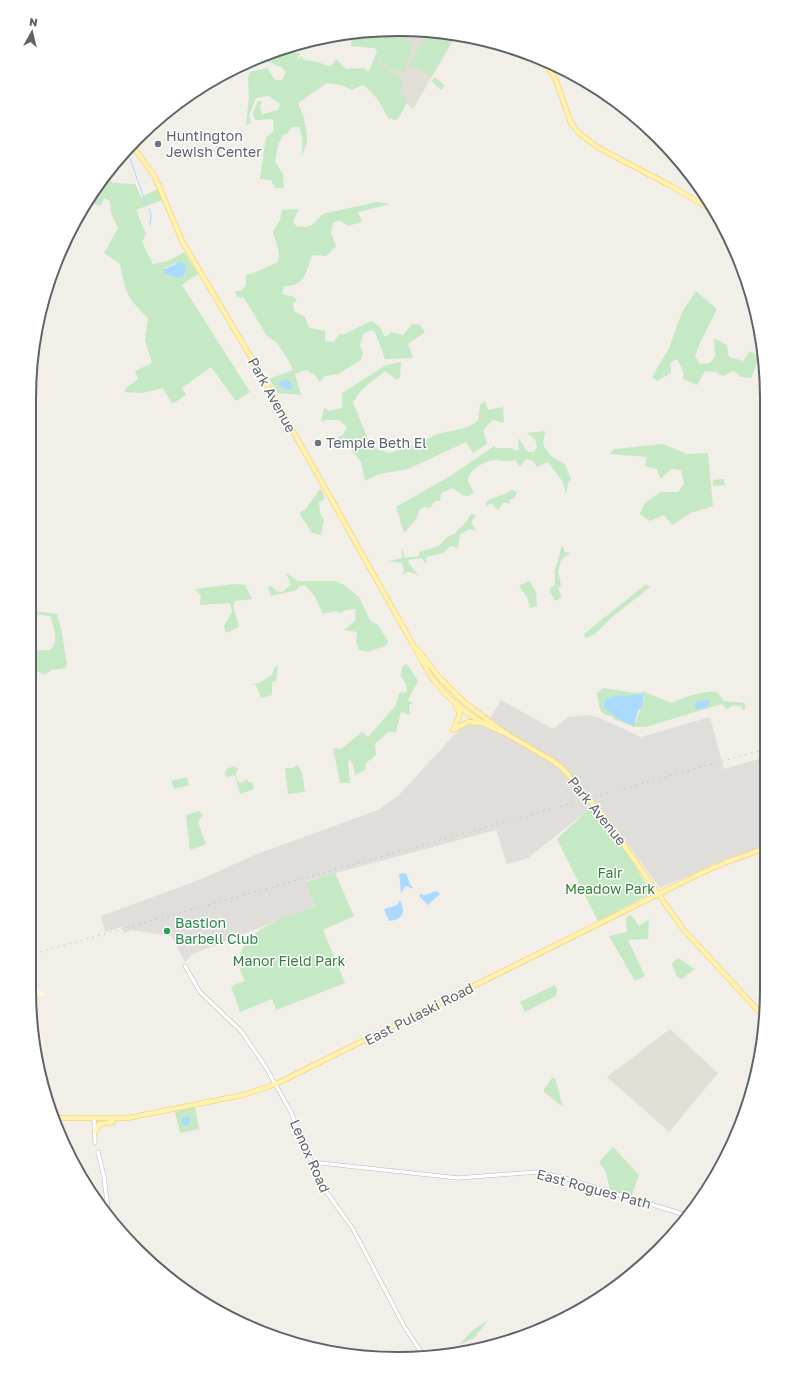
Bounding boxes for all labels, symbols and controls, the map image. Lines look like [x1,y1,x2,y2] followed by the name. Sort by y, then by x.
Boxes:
[12,12,52,52] north arrow
[28,15,39,29] text: N
[166,127,262,160] place label: Huntington Jewish Center
[153,139,163,149] marker: Huntington Jewish Center
[245,354,300,435] street label: Park Avenue
[326,434,427,451] place label: Temple Beth El
[313,438,323,448] marker: Temple Beth El
[565,773,630,848] street label: Park Avenue
[565,864,655,897] park label: Fair Meadow Park
[175,914,258,947] place label: Bastion Barbell Club
[162,926,172,936] marker: Bastion Barbell Club
[233,952,346,969] park label: Manor Field Park
[362,979,476,1048] street label: East Pulaski Road
[287,1117,334,1195] street label: Lenox Road
[535,1165,653,1212] street label: East Rogues Path

